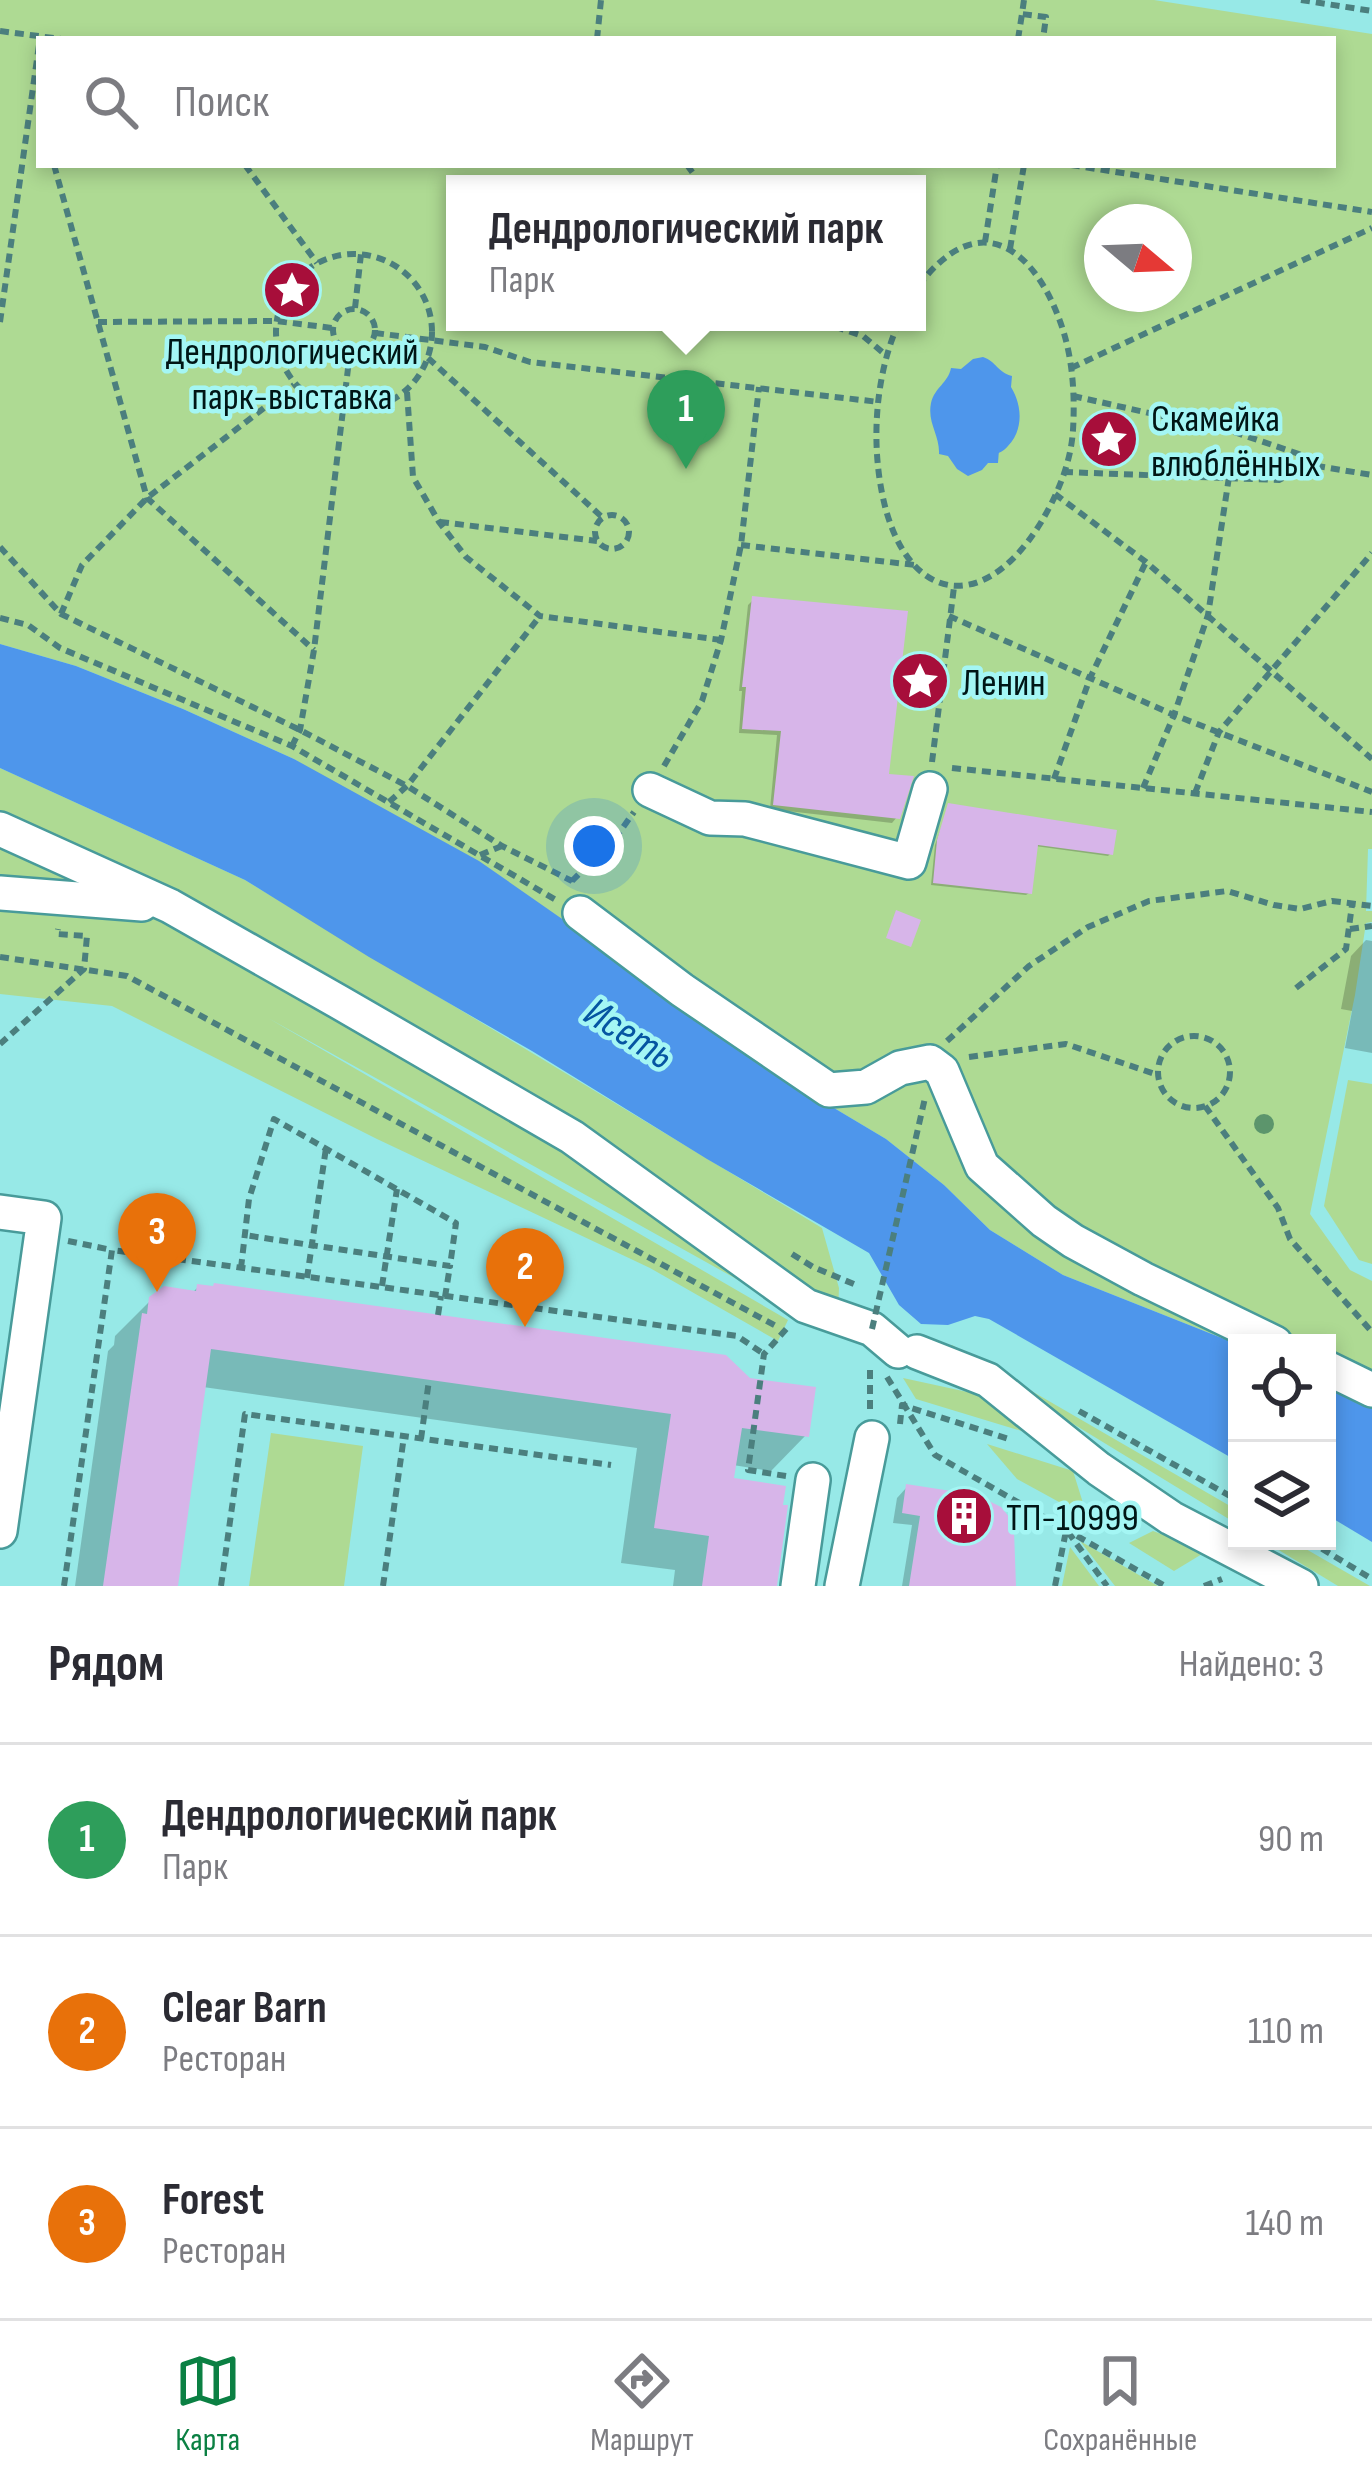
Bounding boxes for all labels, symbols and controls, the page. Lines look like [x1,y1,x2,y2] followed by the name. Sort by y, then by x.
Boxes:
[36,36,1336,168] search box
[78,69,144,135] icon: search
[174,75,269,130] text: Поиск
[446,175,926,331] popup
[489,202,883,257] text: Дендрологический парк
[1084,204,1192,312] north arrow
[489,257,554,304] text: Парк
[261,259,323,321] place icon: Дендрологический парк-выставка
[165,329,419,421] place label: Дендрологический парк-выставка
[647,370,725,469] pin: 1
[1151,396,1320,488] place label: Скамейка влюблённых
[1078,408,1140,470] place icon: Скамейка влюблённых
[889,650,951,712] place icon: Ленин
[962,660,1046,707] place label: Ленин
[564,816,624,876] your location
[574,987,683,1081] water label: Исеть
[118,1193,196,1292] pin: 3
[486,1228,564,1327] pin: 2
[1228,1334,1336,1550] map controls
[1228,1334,1336,1442] button: locate
[1228,1442,1336,1550] button: layers
[933,1485,995,1547] building icon: ТП-10999
[1006,1495,1139,1542] place label: ТП-10999
[48,1634,164,1695] text: Рядом
[1179,1641,1324,1688] text: Найдено: 3
[162,1789,557,1844] text: Дендрологический парк
[79,1816,95,1863] text: 1
[1258,1816,1324,1863] text: 90 m
[162,1844,228,1891] text: Парк
[162,1981,327,2036] text: Clear Barn
[78,2008,96,2055] text: 2
[1248,2008,1324,2055] text: 110 m
[162,2036,286,2083] text: Ресторан
[162,2173,264,2228] text: Forest
[78,2200,96,2247] text: 3
[1245,2200,1324,2247] text: 140 m
[162,2228,286,2275] text: Ресторан
[175,2348,241,2460] tab: Карта
[590,2348,694,2460] tab: Маршрут
[1043,2348,1197,2460] tab: Сохранённые

